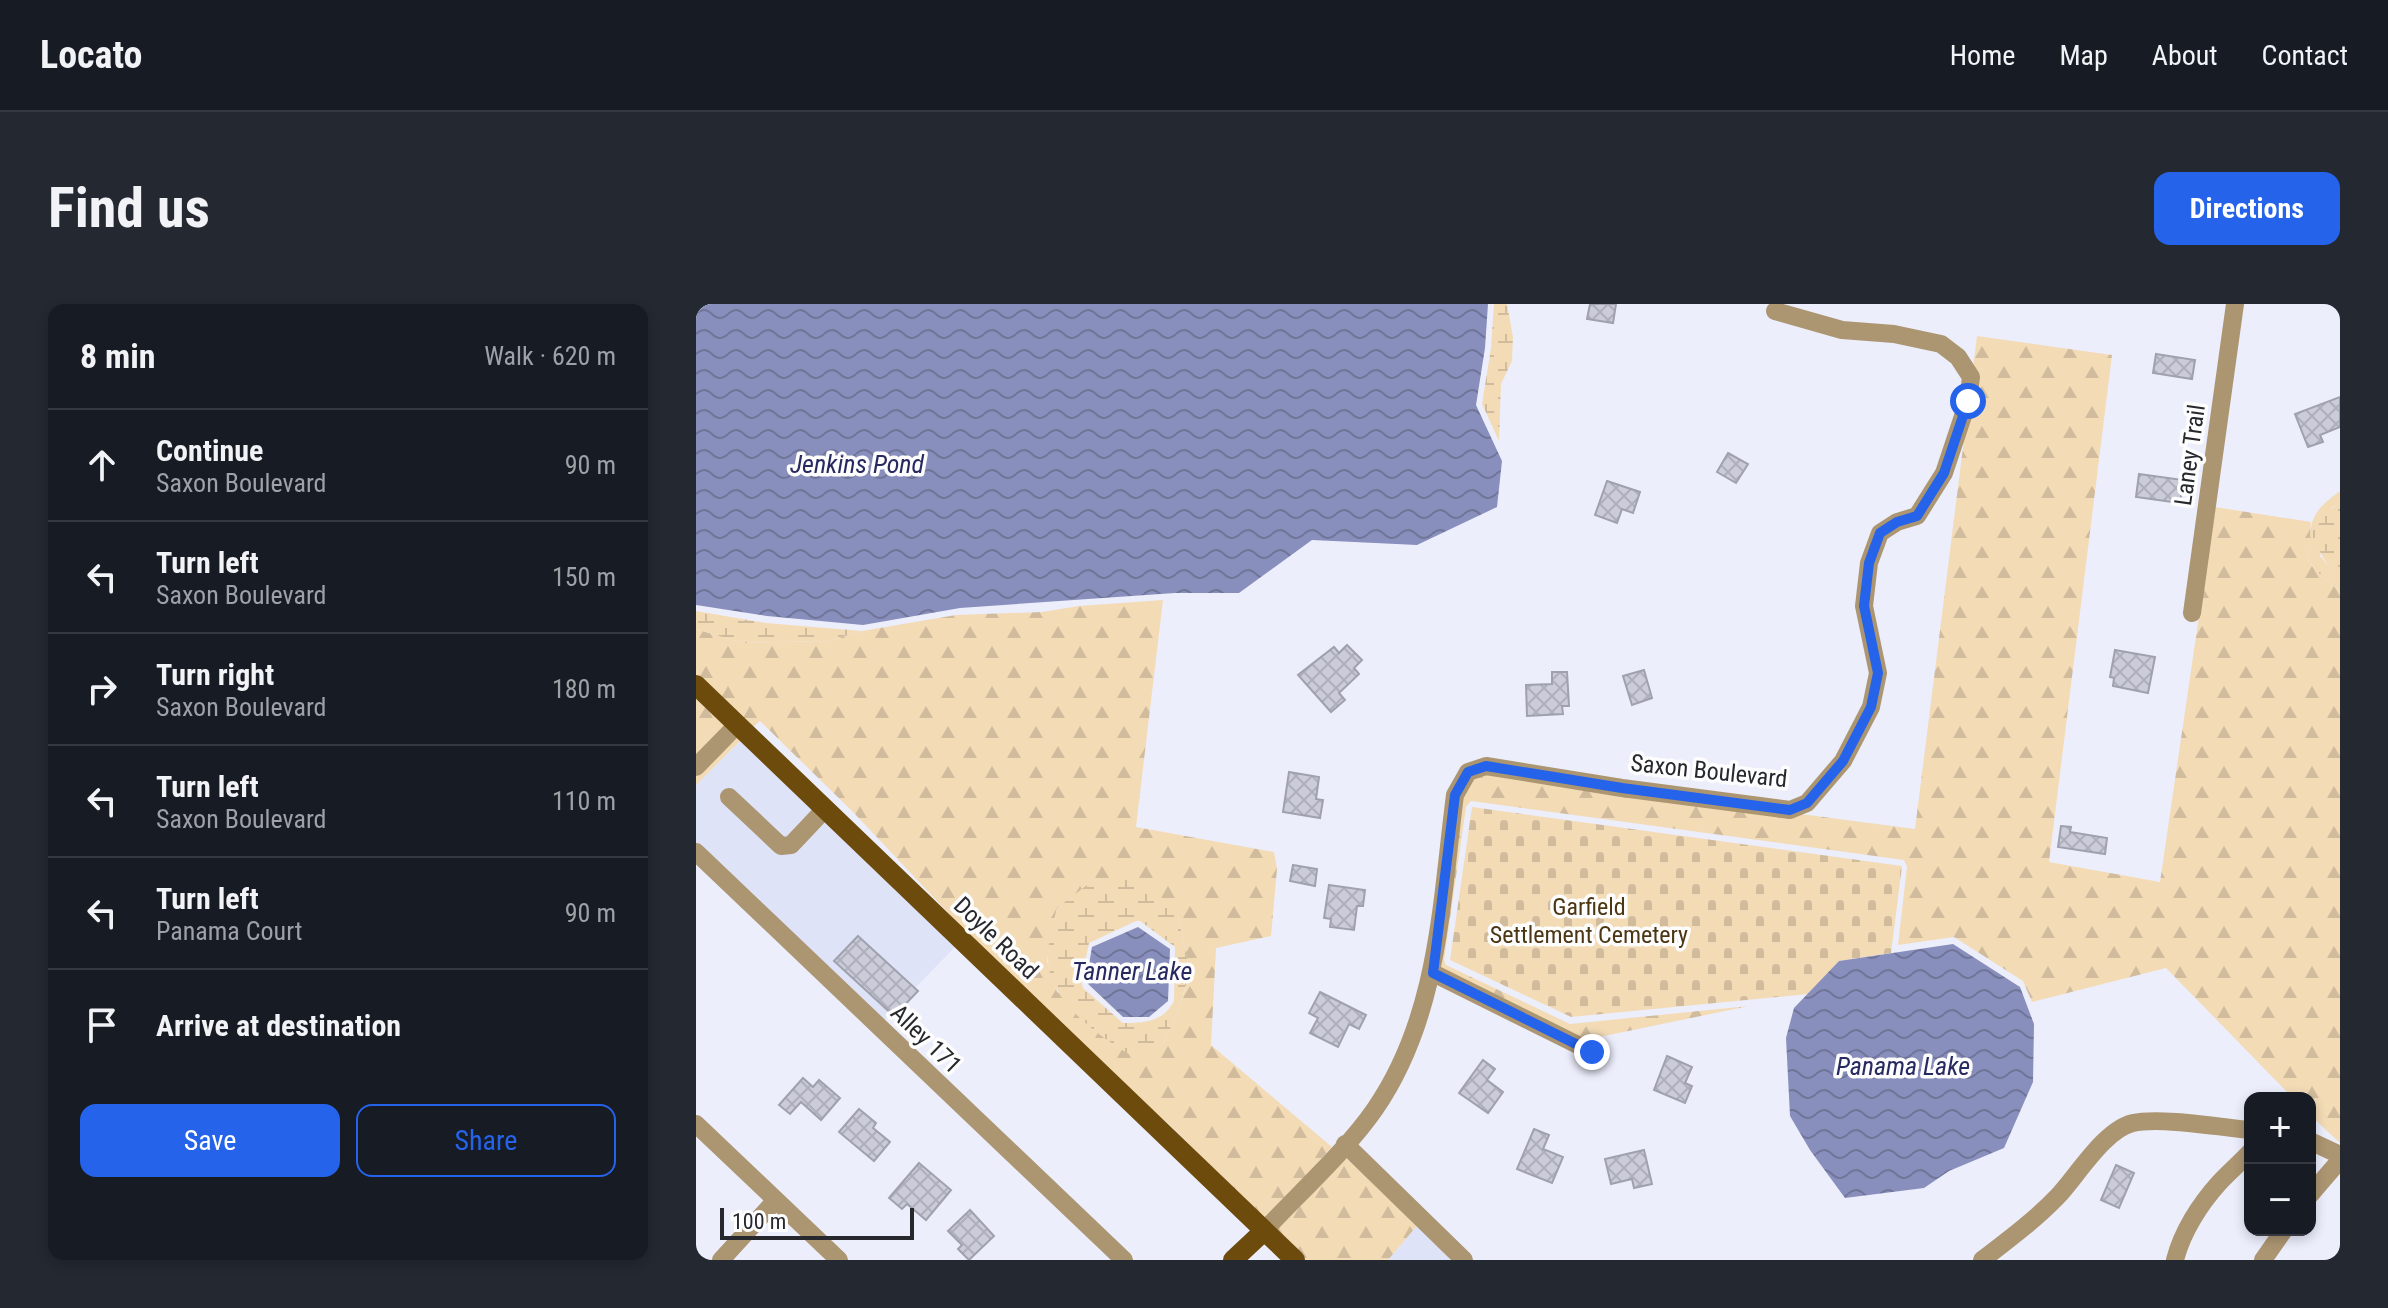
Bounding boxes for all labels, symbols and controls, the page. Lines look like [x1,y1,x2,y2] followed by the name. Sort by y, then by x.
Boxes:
[40,33,142,77] text: Locato
[1950,39,2015,72] text: Home
[2059,39,2108,72] text: Map
[2152,39,2218,72] text: About
[2262,39,2348,72] text: Contact
[2154,172,2340,245] button: Directions
[48,175,210,241] text: Find us
[80,336,156,376] text: 8 min
[484,341,616,371] text: Walk · 620 m
[1950,383,1986,419] route start
[2169,403,2211,507] street label: Laney Trail
[156,433,263,468] text: Continue
[80,443,124,487] icon: ahead
[790,449,925,479] water label: Jenkins Pond
[565,450,616,480] text: 90 m
[156,468,326,498] text: Saxon Boulevard
[156,545,259,580] text: Turn left
[80,555,124,599] icon: left
[552,562,616,592] text: 150 m
[156,580,326,610] text: Saxon Boulevard
[156,657,274,692] text: Turn right
[80,667,124,711] icon: right
[552,674,616,704] text: 180 m
[156,692,326,722] text: Saxon Boulevard
[1629,749,1789,793] street label: Saxon Boulevard
[156,769,259,804] text: Turn left
[80,779,124,823] icon: left
[552,786,616,816] text: 110 m
[156,804,326,834] text: Saxon Boulevard
[156,881,259,916] text: Turn left
[80,891,124,935] icon: left
[948,891,1044,985] street label: Doyle Road
[1490,893,1688,949] park label: Garfield Settlement Cemetery
[565,898,616,928] text: 90 m
[156,916,302,946] text: Panama Court
[1072,956,1192,986] water label: Tanner Lake
[885,999,967,1079] street label: Alley 171
[80,1003,124,1047] icon: arrive
[156,1008,401,1043] text: Arrive at destination
[1574,1034,1610,1070] route end
[1836,1051,1970,1081] water label: Panama Lake
[2244,1092,2316,1236] map controls
[2244,1092,2316,1164] button: +
[80,1104,340,1177] button: Save
[356,1104,616,1177] button: Share
[2244,1164,2316,1236] button: −
[720,1204,914,1240] scale bar
[732,1209,786,1234] text: 100 m

